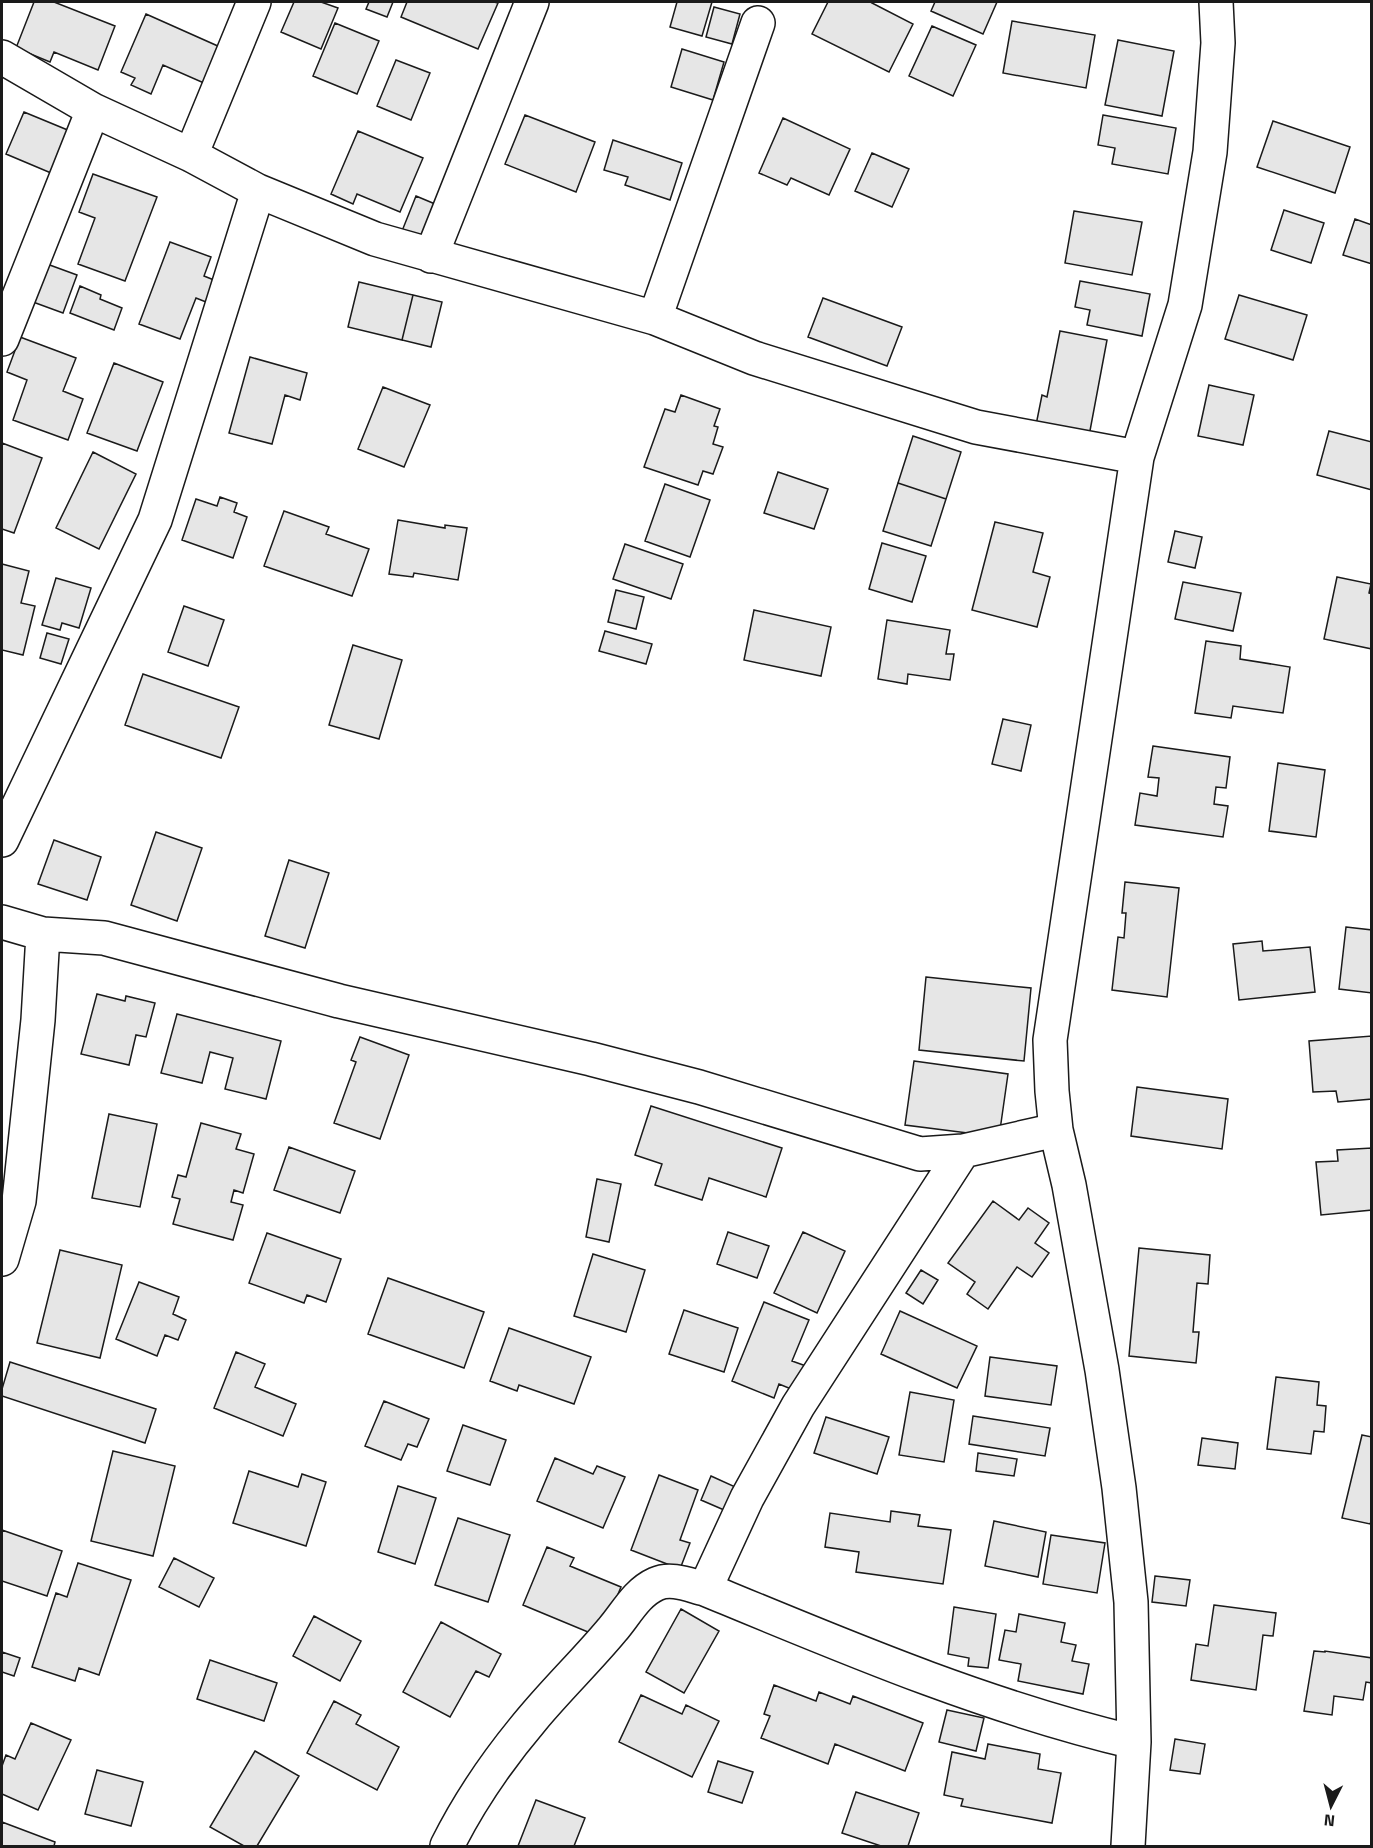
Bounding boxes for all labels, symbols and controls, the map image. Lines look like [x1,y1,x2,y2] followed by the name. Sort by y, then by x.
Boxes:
[1301,1776,1361,1836] north arrow
[1323,1808,1336,1833] text: N

